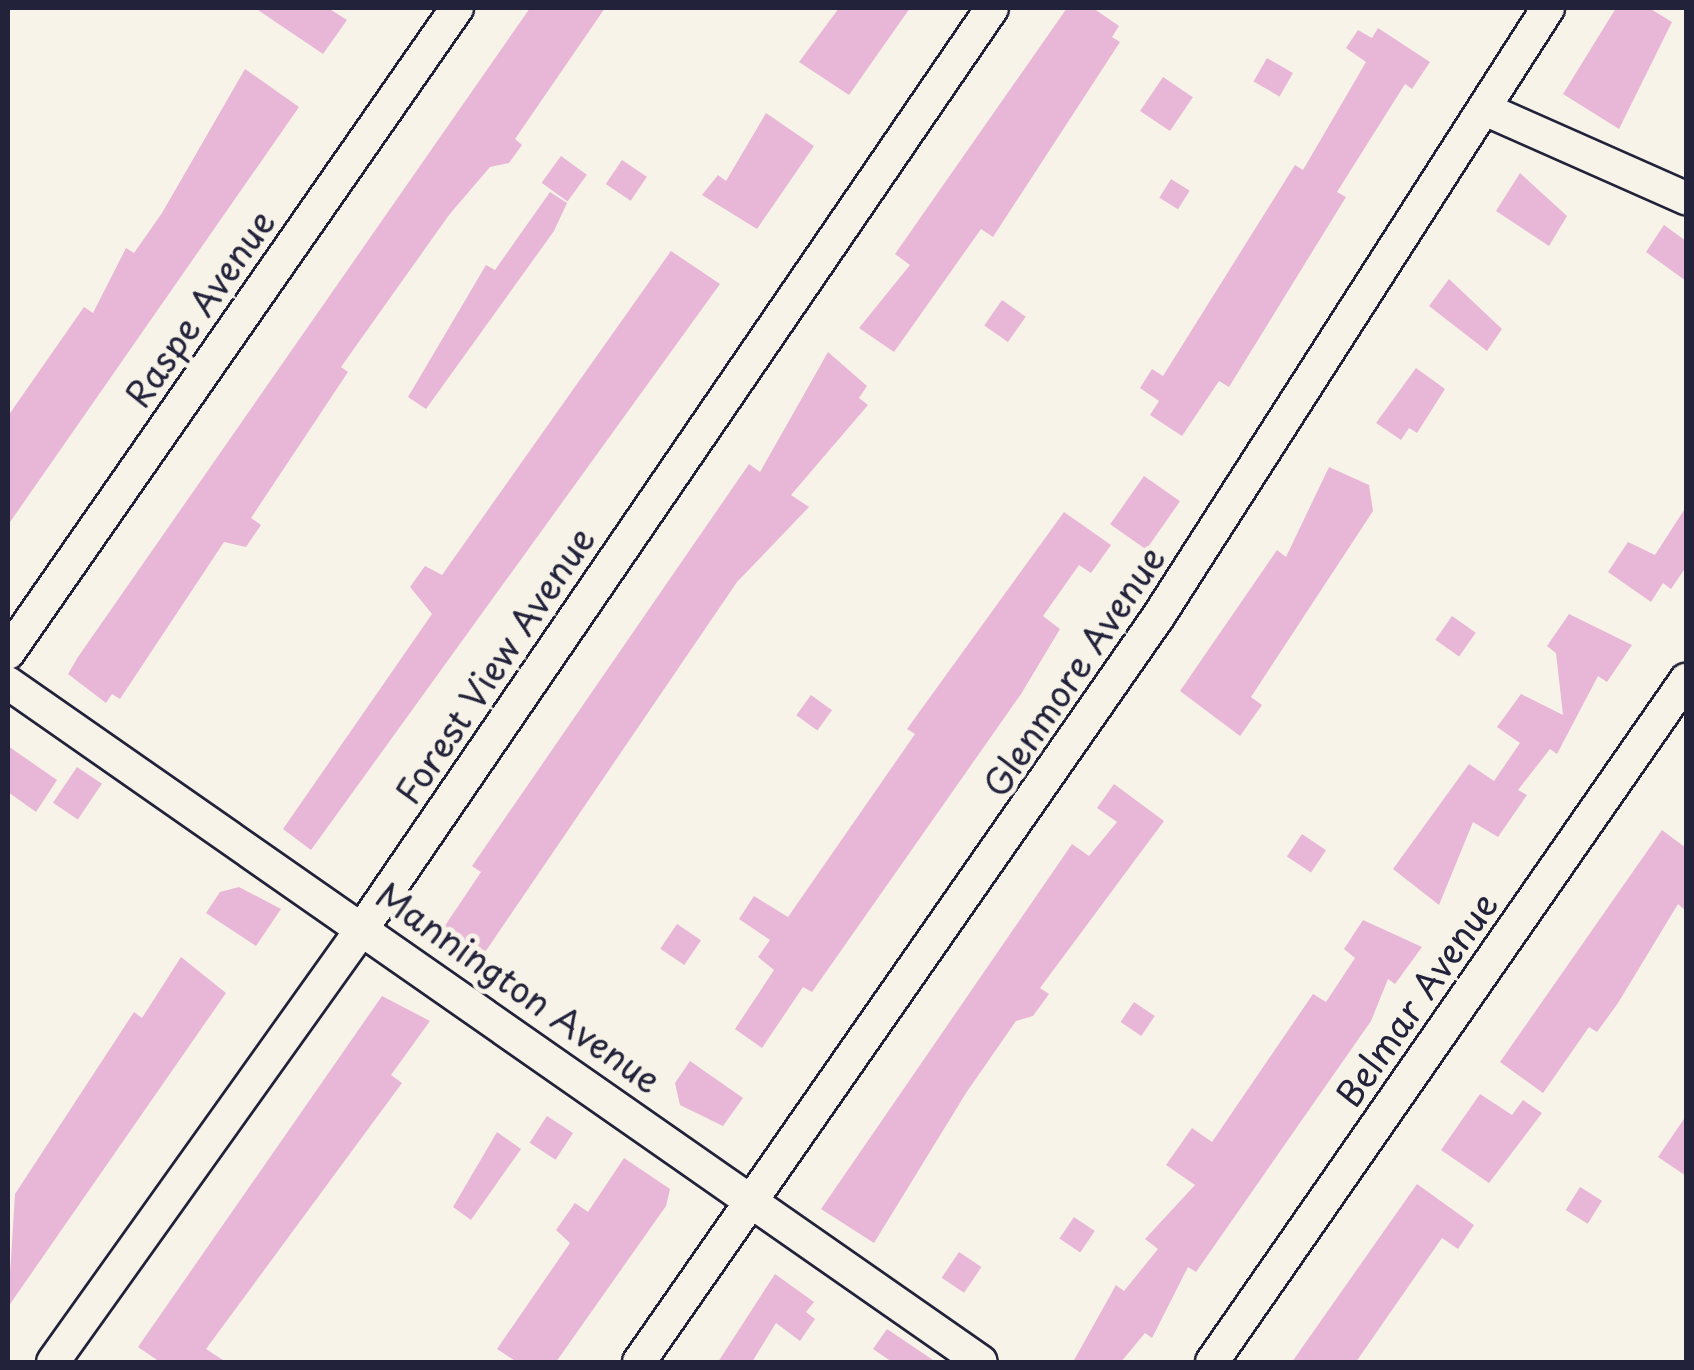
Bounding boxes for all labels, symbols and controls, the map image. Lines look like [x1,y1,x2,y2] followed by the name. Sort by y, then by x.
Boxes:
[116,201,282,415] street label: Raspe Avenue
[386,519,602,811] street label: Forest View Avenue
[974,538,1172,804] street label: Glenmore Avenue
[370,874,668,1100] street label: Mannington Avenue
[1327,884,1505,1114] street label: Belmar Avenue

